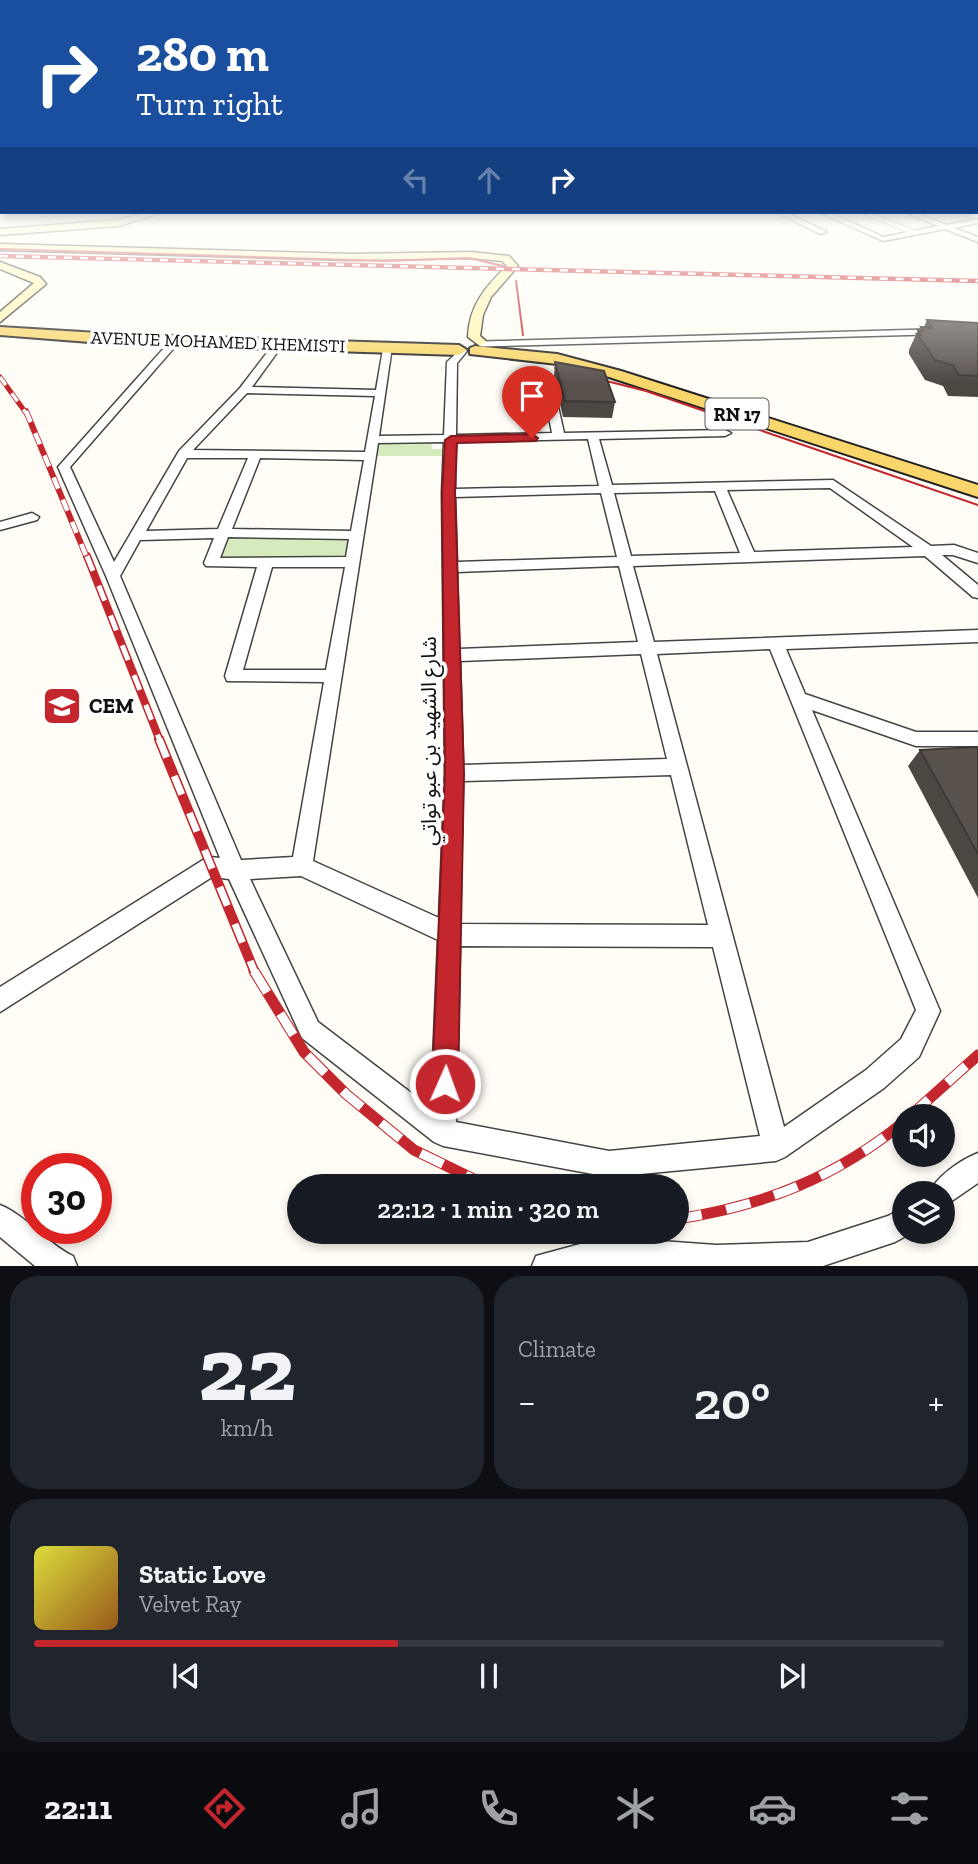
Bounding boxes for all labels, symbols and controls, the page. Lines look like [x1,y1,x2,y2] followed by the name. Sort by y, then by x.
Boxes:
[136,25,269,84] text: 280 m
[21,28,112,119] icon: right
[136,85,283,123] text: Turn right
[397,161,435,199] icon: left
[470,161,508,199] icon: ahead
[543,161,581,199] icon: right
[90,327,346,357] street label: AVENUE MOHAMED KHEMISTI
[502,366,562,438] pin
[513,377,551,415] icon: arrive
[706,398,768,430] road number: RN 17
[416,636,445,846] street label: شارع الشهيد بن عبو تواتي
[41,685,83,727] school or university icon: CEM
[89,693,134,718] place label: CEM
[408,1047,482,1121] position arrow
[892,1104,955,1244] map controls
[892,1104,955,1167] button: sound
[21,1153,112,1244] speed limit sign: 30
[892,1181,955,1244] button: layers
[377,1193,599,1225] text: 22:12 · 1 min · 320 m
[198,1314,296,1423] text: 22
[518,1335,596,1363] text: Climate
[693,1370,770,1432] text: 20°
[518,1379,536,1425] text: −
[928,1379,944,1425] text: +
[221,1414,273,1442] text: km/h
[139,1558,266,1590] text: Static Love
[139,1590,241,1618] text: Velvet Ray
[167,1657,205,1695] icon: previous
[470,1657,508,1695] icon: pause
[773,1657,811,1695] icon: next
[200,1784,249,1833] icon: directions
[337,1784,386,1833] icon: music
[474,1784,523,1833] icon: phone
[611,1784,660,1833] icon: climate
[748,1784,797,1833] icon: car
[885,1784,934,1833] icon: filters
[44,1789,112,1827] text: 22:11

